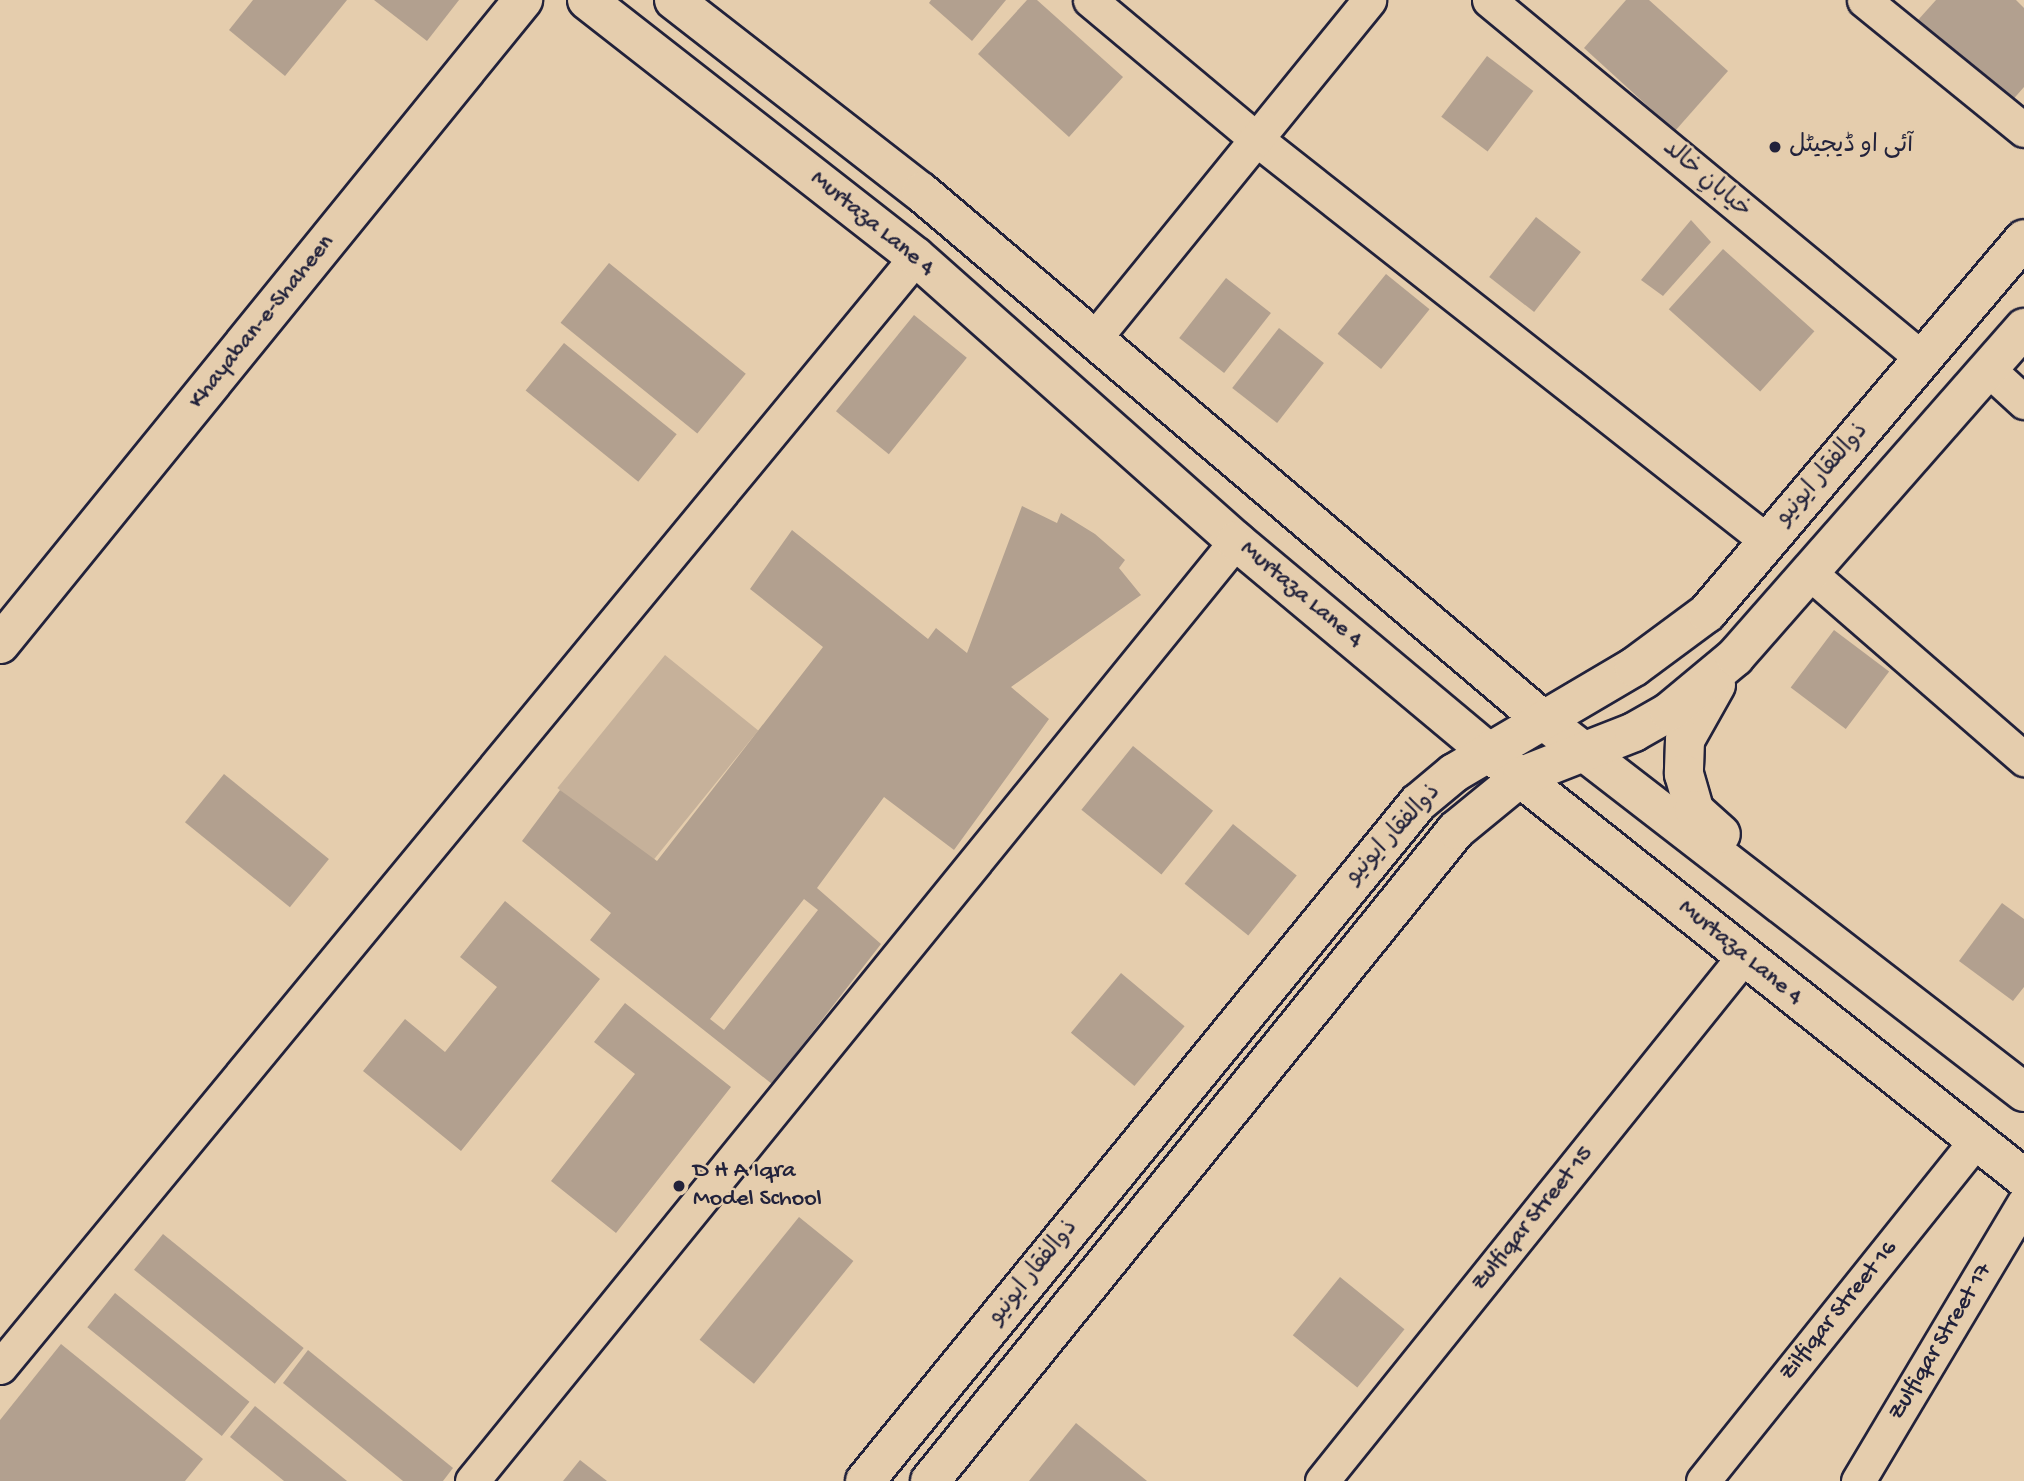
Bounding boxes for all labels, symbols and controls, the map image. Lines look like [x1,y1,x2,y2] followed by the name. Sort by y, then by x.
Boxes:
[1789,133,1913,161] place label: آئی او ڈیجیٹل
[1656,135,1756,225] street label: خیابانِ خالد
[1767,139,1783,155] marker: آئی او ڈیجیٹل
[804,165,940,283] street label: Murtaza Lane 4
[183,229,341,415] street label: Khayaban-e-Shaheen
[1771,418,1875,532] street label: ذوالفقار ایونیو
[1234,535,1368,655] street label: Murtaza Lane 4
[1340,779,1448,891] street label: ذوالفقار ایونیو
[1672,894,1808,1012] street label: Murtaza Lane 4
[1466,1141,1600,1297] street label: Zulfiqar Street 15
[693,1158,822,1214] place label: D H A Iqra Model School
[671,1178,687,1194] marker: D H A Iqra Model School
[983,1215,1085,1331] street label: ذوالفقار ایونیو
[1774,1235,1904,1387] street label: Zilfiqar Street 16
[1883,1258,1999,1426] street label: Zulfiqar Street 17

